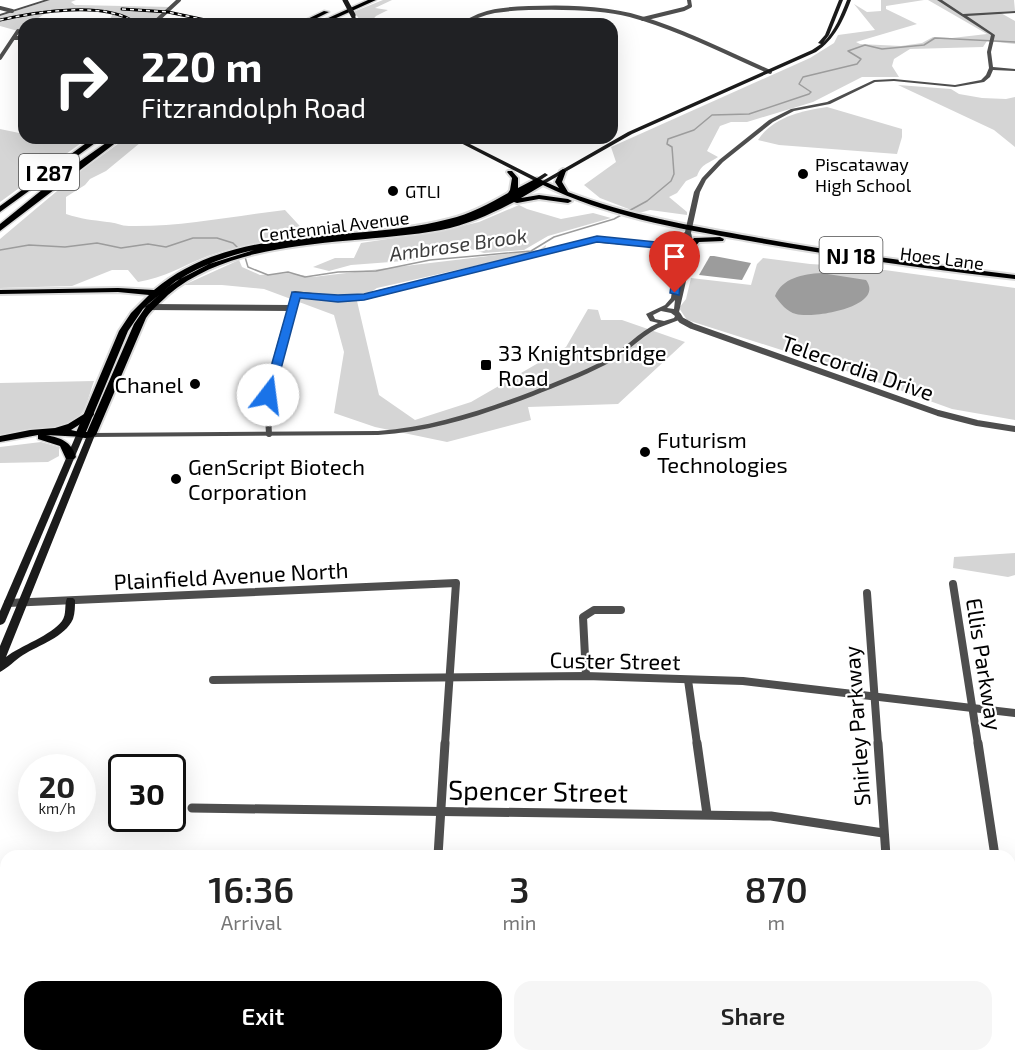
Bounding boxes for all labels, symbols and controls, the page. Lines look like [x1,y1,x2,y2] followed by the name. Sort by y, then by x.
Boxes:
[141,40,262,90] text: 220 m
[42,42,120,120] icon: right
[141,91,366,123] text: Fitzrandolph Road
[815,153,912,196] place label: Piscataway High School
[19,154,79,190] road number: I 287
[796,167,810,181] marker: Piscataway High School
[405,180,441,202] place label: GTLI
[386,184,400,198] marker: GTLI
[258,206,410,246] street label: Centennial Avenue
[387,222,528,266] water label: Ambrose Brook
[649,231,700,293] pin
[820,237,882,273] road number: NJ 18
[658,240,691,273] icon: arrive
[899,242,985,274] street label: Hoes Lane
[778,329,938,405] street label: Telecordia Drive
[498,339,667,390] place label: 33 Knightsbridge Road
[479,358,493,372] marker: 33 Knightsbridge Road
[236,363,300,427] position arrow
[114,371,183,397] place label: Chanel
[188,377,202,391] marker: Chanel
[657,426,788,477] place label: Futurism Technologies
[638,445,652,459] marker: Futurism Technologies
[188,453,365,504] place label: GenScript Biotech Corporation
[169,472,183,486] marker: GenScript Biotech Corporation
[113,556,349,594] street label: Plainfield Avenue North
[962,596,1008,732] street label: Ellis Parkway
[837,645,875,807] street label: Shirley Parkway
[549,646,681,674] street label: Custer Street
[108,754,186,832] speed limit sign: 30
[39,768,75,804] text: 20
[448,772,628,809] street label: Spencer Street
[38,799,76,817] text: km/h
[208,867,294,910] text: 16:36
[509,867,530,910] text: 3
[745,867,808,910] text: 870
[221,910,282,934] text: Arrival
[502,910,536,934] text: min
[767,910,785,934] text: m
[24,981,502,1050] button: Exit
[514,981,992,1050] button: Share

